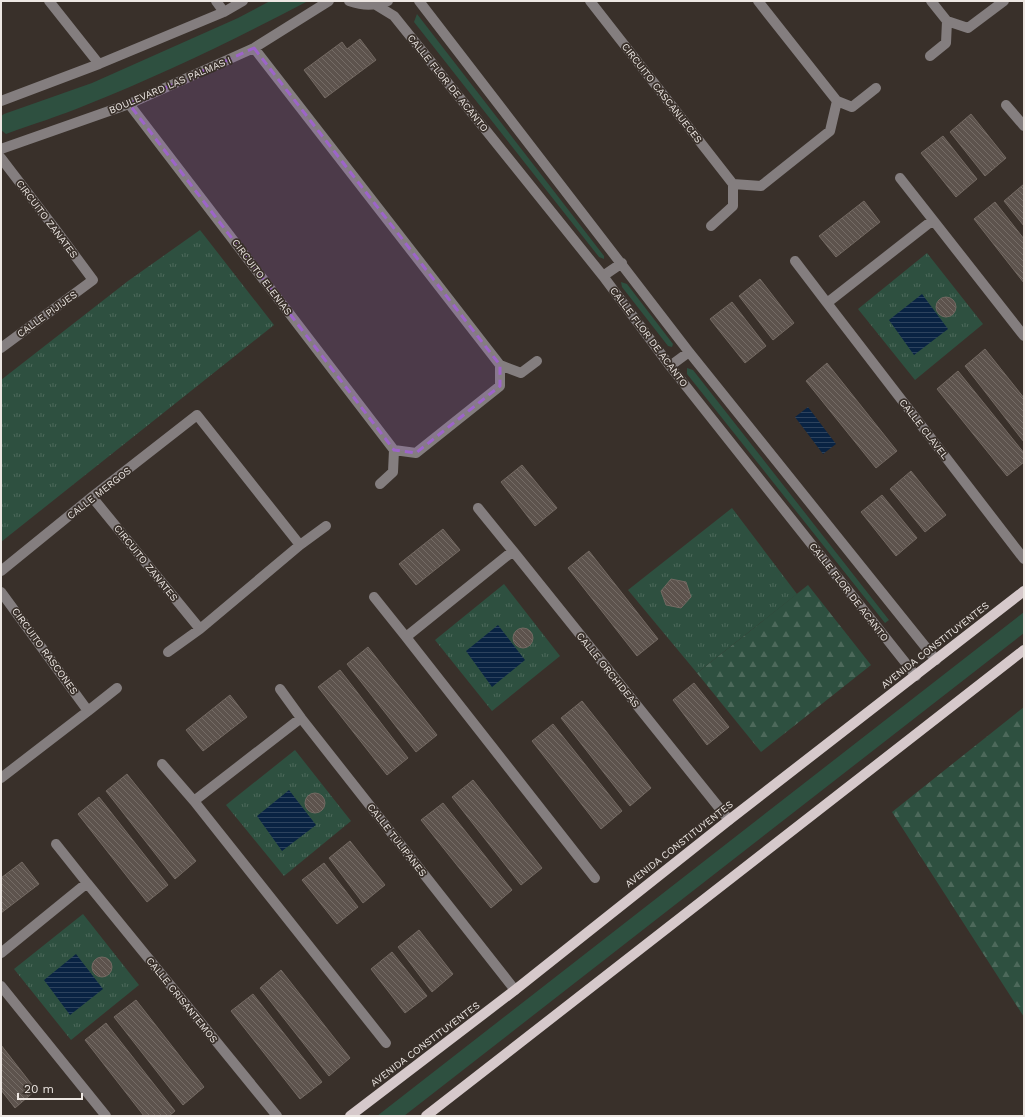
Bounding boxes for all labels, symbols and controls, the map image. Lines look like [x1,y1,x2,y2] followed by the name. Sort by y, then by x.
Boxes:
[405,32,491,134] street label: CALLE FLOR DE ACANTO
[620,41,704,145] street label: CIRCUITO CASCANUECES
[107,54,233,116] street label: BOULEVARD LAS PALMAS I
[14,178,80,260] street label: CIRCUITO ZANATES
[230,237,294,317] street label: CIRCUITO ELENIAS
[608,285,690,389] street label: CALLE FLOR DE ACANTO
[15,289,79,339] street label: CALLE PIJIJES
[897,397,951,461] street label: CALLE CLAVEL
[65,465,133,521] street label: CALLE MERGOS
[112,523,180,603] street label: CIRCUITO ZANATES
[807,541,891,643] street label: CALLE FLOR DE ACANTO
[879,599,991,691] street label: AVENIDA CONSTITUYENTES
[10,606,80,696] street label: CIRCUITO RASCONES
[574,630,642,710] street label: CALLE ORCHIDEAS
[623,798,735,890] street label: AVENIDA CONSTITUYENTES
[365,801,429,879] street label: CALLE TULIPANES
[144,955,220,1045] street label: CALLE CRISANTEMOS
[368,999,482,1089] street label: AVENIDA CONSTITUYENTES
[18,1075,82,1101] scale bar
[24,1082,54,1096] text: 20 m

